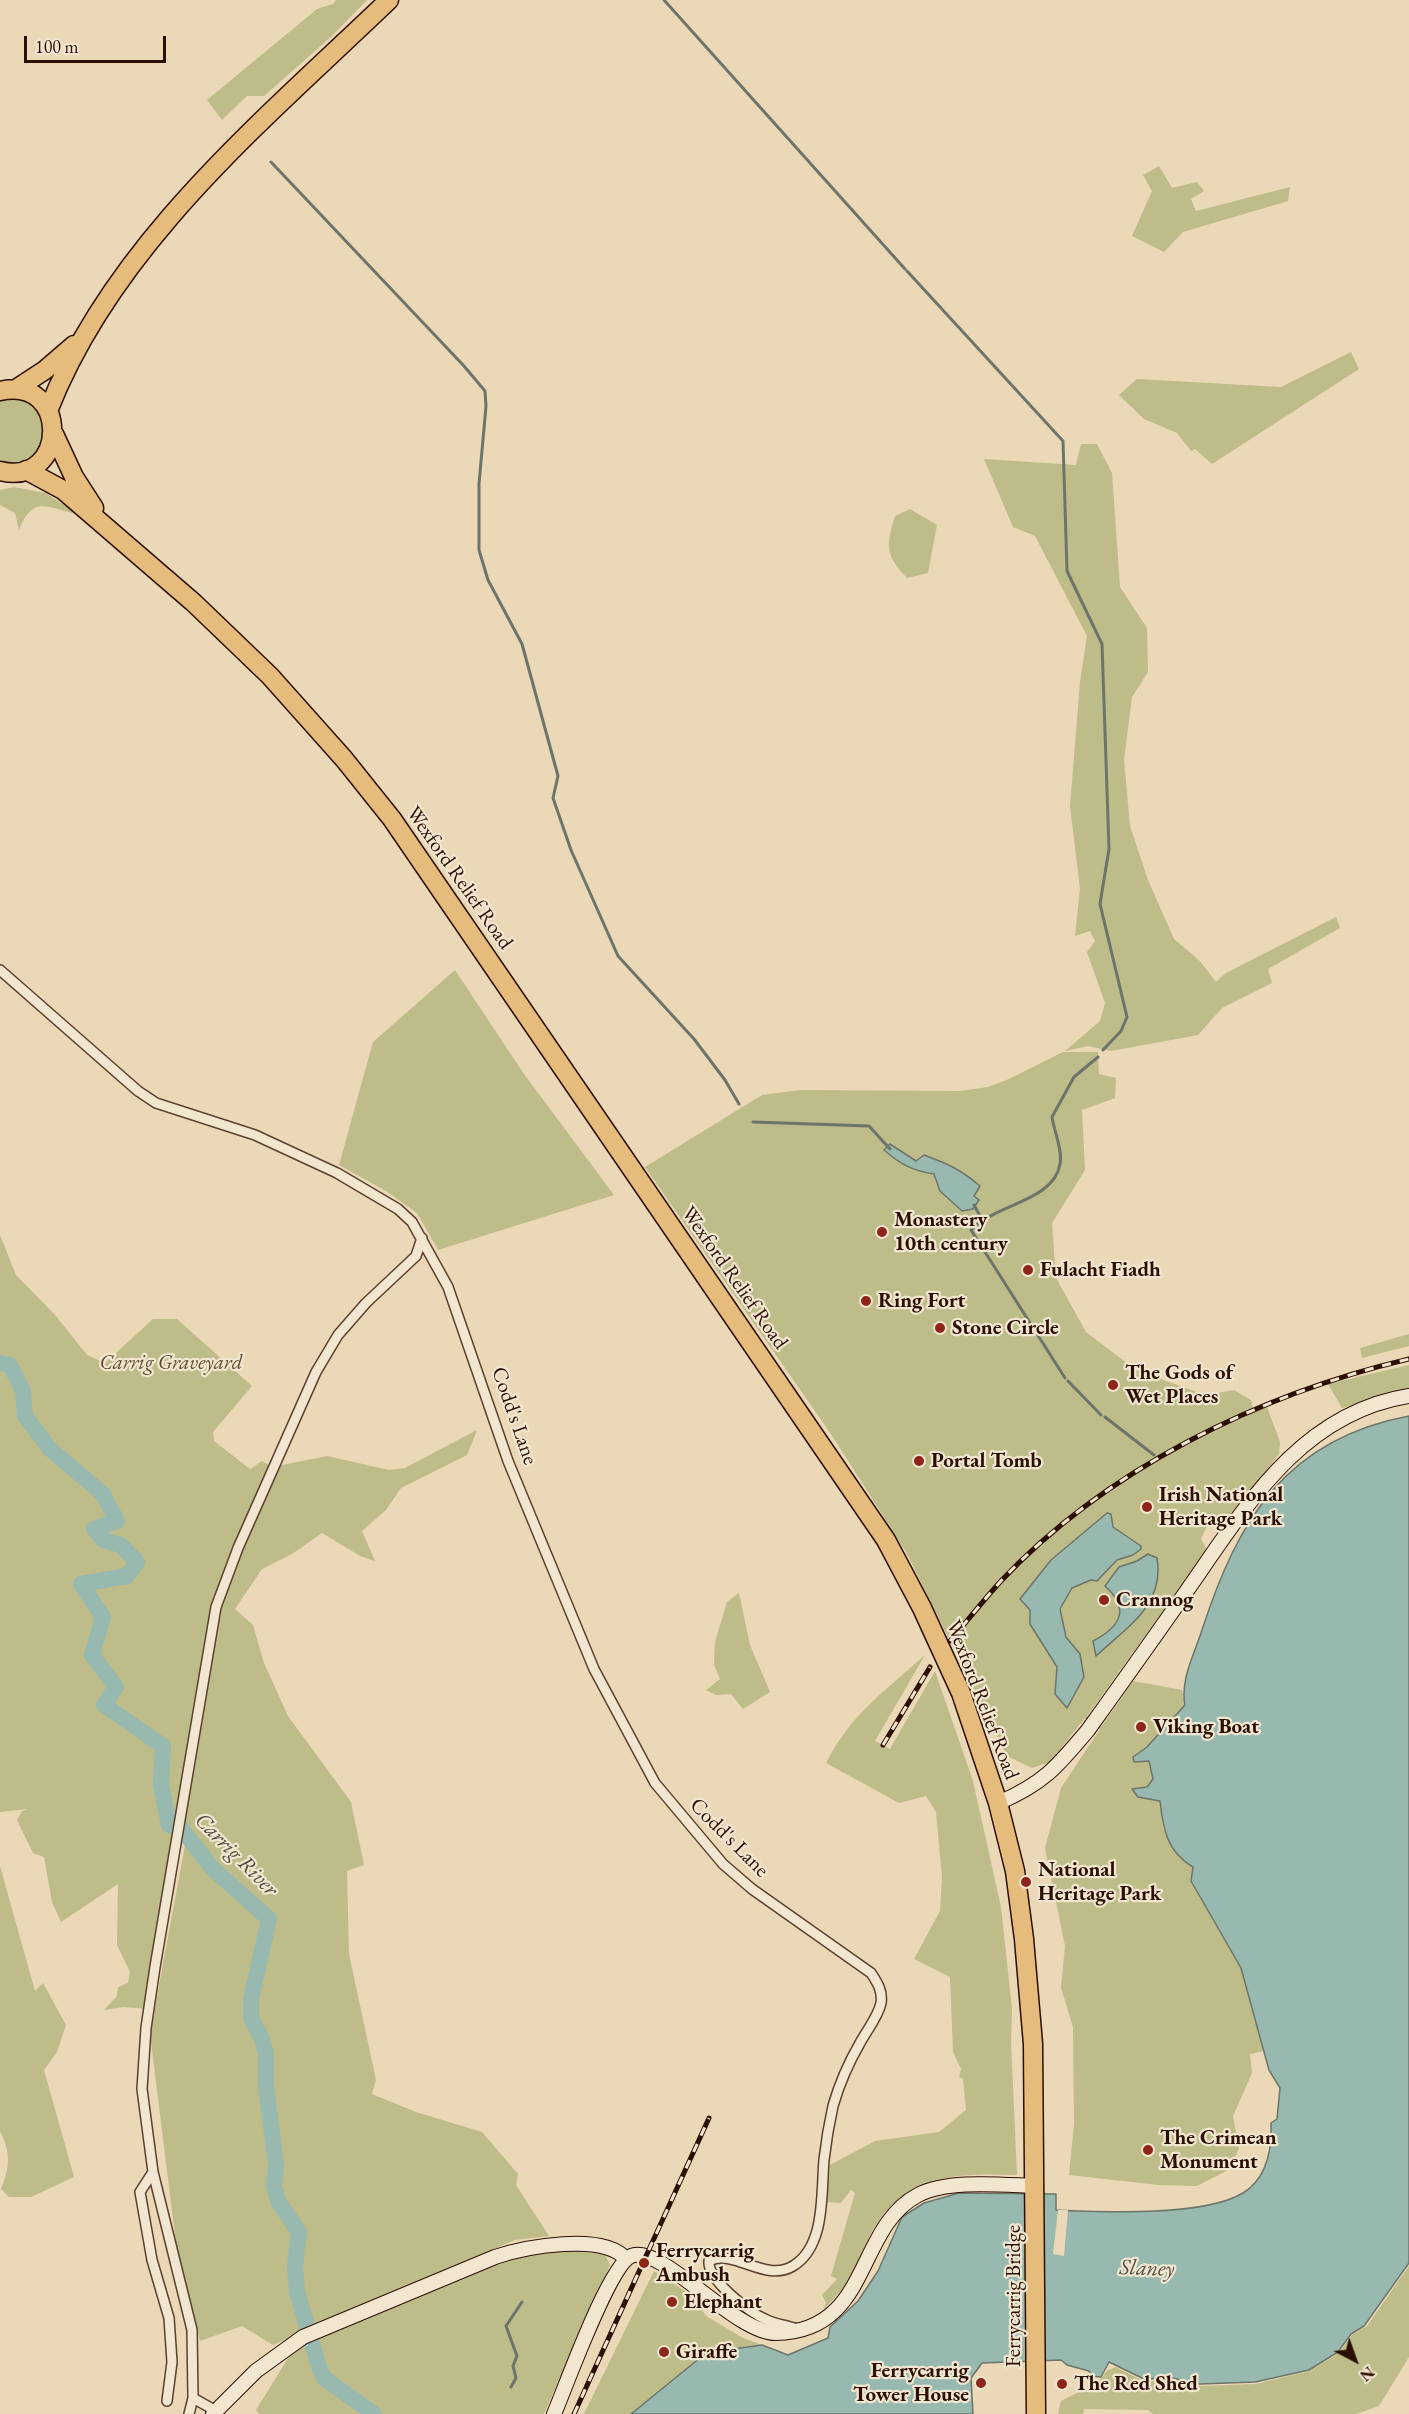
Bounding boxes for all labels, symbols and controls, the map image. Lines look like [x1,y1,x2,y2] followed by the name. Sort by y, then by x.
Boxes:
[27,24,170,62] scale bar
[35,35,79,58] text: 100 m
[400,802,518,954] street label: Wexford Relief Road
[675,1202,793,1354] street label: Wexford Relief Road
[894,1207,1008,1257] place label: Monastery 10th century
[875,1225,889,1239] marker: Monastery 10th century
[1040,1257,1161,1283] place label: Fulacht Fiadh
[1021,1263,1035,1277] marker: Fulacht Fiadh
[878,1288,965,1314] place label: Ring Fort
[859,1294,873,1308] marker: Ring Fort
[952,1315,1059,1341] place label: Stone Circle
[933,1321,947,1335] marker: Stone Circle
[100,1350,242,1376] park label: Carrig Graveyard
[1125,1360,1233,1410] place label: The Gods of Wet Places
[486,1364,542,1468] street label: Codd's Lane
[1106,1378,1120,1392] marker: The Gods of Wet Places
[931,1448,1042,1474] place label: Portal Tomb
[912,1454,926,1468] marker: Portal Tomb
[1159,1482,1283,1532] place label: Irish National Heritage Park
[1140,1500,1154,1514] marker: Irish National Heritage Park
[1116,1587,1194,1613] place label: Crannog
[1097,1593,1111,1607] marker: Crannog
[940,1617,1024,1783] street label: Wexford Relief Road
[1153,1714,1259,1740] place label: Viking Boat
[1134,1720,1148,1734] marker: Viking Boat
[684,1793,774,1883] street label: Codd's Lane
[189,1808,283,1902] water label: Carrig River
[1038,1857,1161,1907] place label: National Heritage Park
[1019,1875,1033,1889] marker: National Heritage Park
[1160,2125,1277,2175] place label: The Crimean Monument
[1141,2143,1155,2157] marker: The Crimean Monument
[1001,2225,1027,2367] street label: Ferrycarrig Bridge
[656,2238,754,2288] place label: Ferrycarrig Ambush
[1119,2255,1175,2283] water label: Slaney
[637,2256,651,2270] marker: Ferrycarrig Ambush
[684,2289,762,2315] place label: Elephant
[665,2295,679,2309] marker: Elephant
[1325,2330,1385,2390] north arrow
[676,2339,737,2365] place label: Giraffe
[657,2345,671,2359] marker: Giraffe
[853,2358,969,2408] place label: Ferrycarrig Tower House
[1355,2362,1379,2386] text: N
[1074,2371,1198,2397] place label: The Red Shed
[974,2376,988,2390] marker: Ferrycarrig Tower House
[1055,2377,1069,2391] marker: The Red Shed

